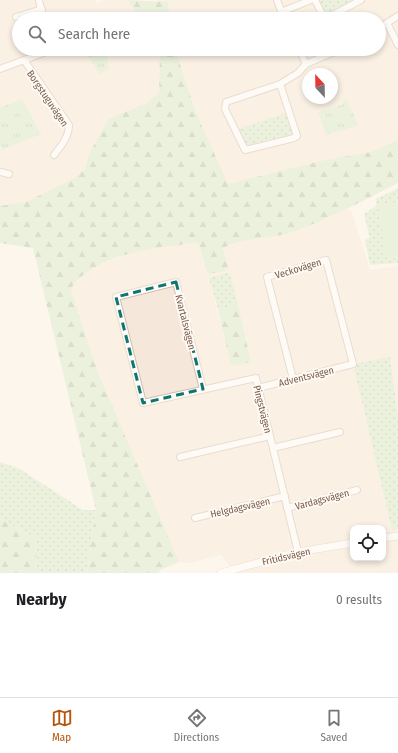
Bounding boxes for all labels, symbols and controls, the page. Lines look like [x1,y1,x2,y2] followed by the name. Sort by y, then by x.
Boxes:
[12,12,386,56] search box
[26,23,48,45] icon: search
[58,25,130,43] text: Search here
[24,68,70,129] street label: Borgstuguvägen
[302,68,338,104] north arrow
[274,256,323,282] street label: Veckovägen
[172,293,198,351] street label: Kvartalsvägen
[277,364,335,390] street label: Adventsvägen
[250,384,274,434] street label: Pingstvägen
[294,487,351,513] street label: Vardagsvägen
[209,495,271,521] street label: Helgdagsvägen
[350,525,386,561] map controls
[350,525,386,561] button: locate
[261,546,312,568] street label: Fritidsvägen
[16,589,67,610] text: Nearby
[336,592,382,607] text: 0 results
[51,707,73,744] tab: Map
[174,707,219,744] tab: Directions
[321,707,347,744] tab: Saved

